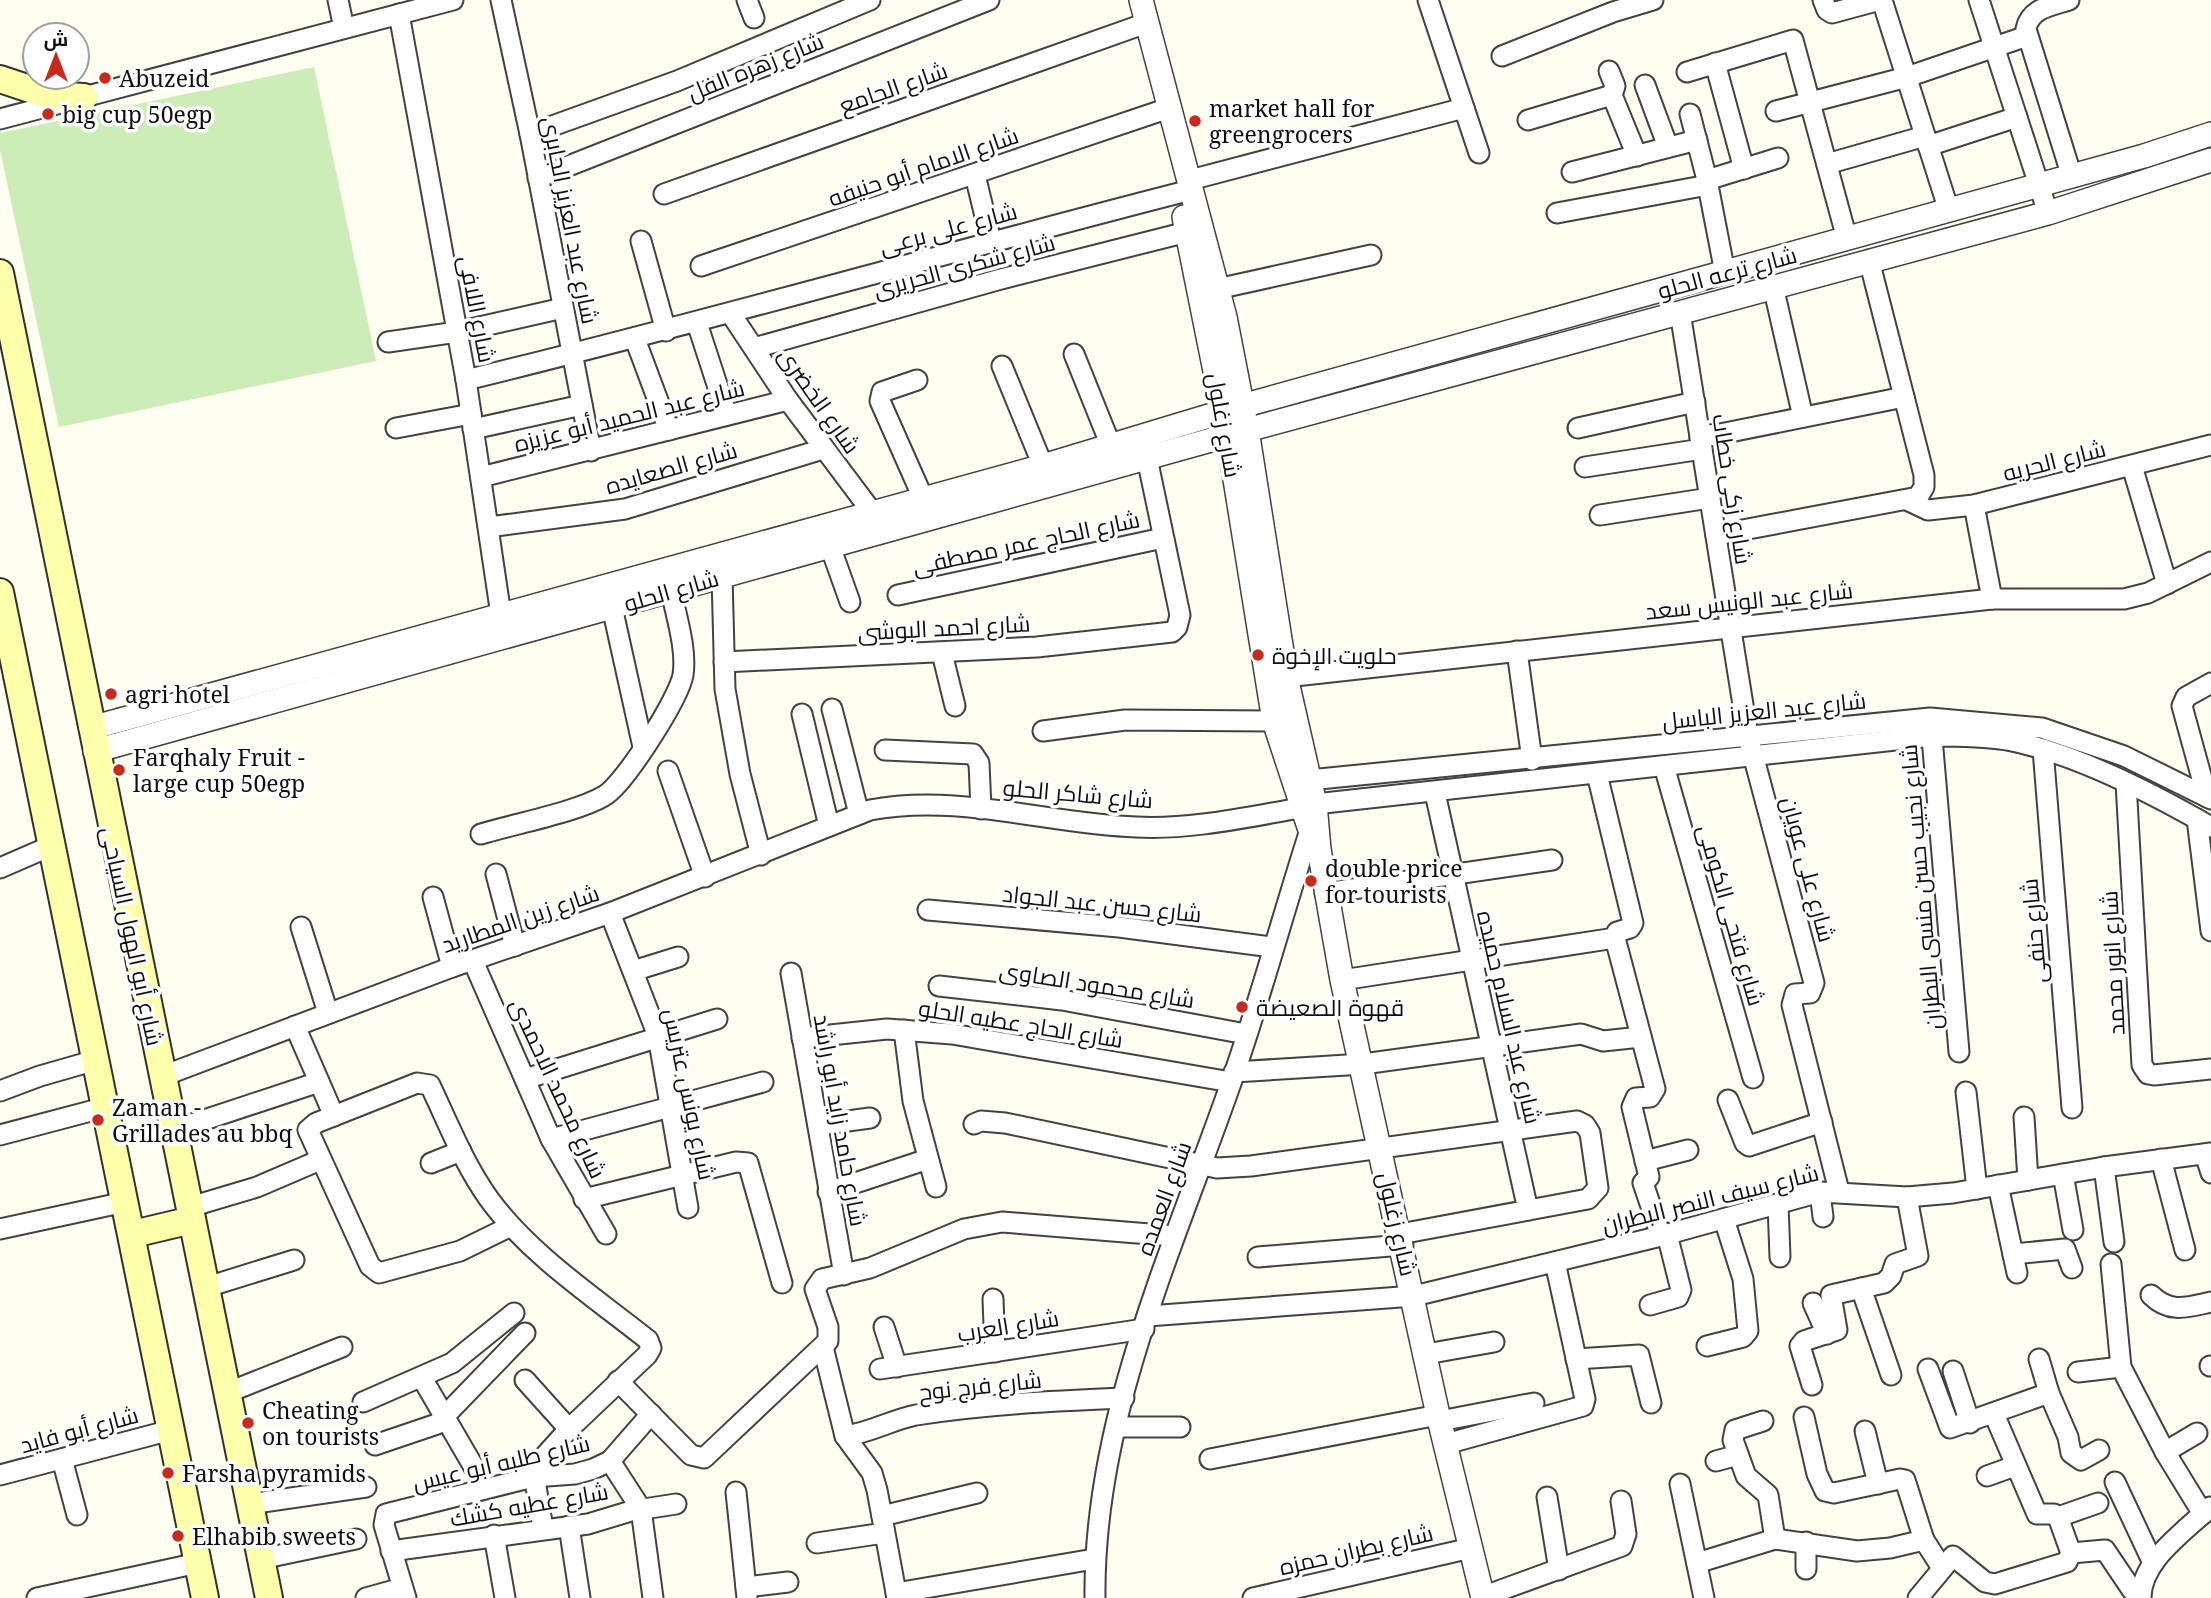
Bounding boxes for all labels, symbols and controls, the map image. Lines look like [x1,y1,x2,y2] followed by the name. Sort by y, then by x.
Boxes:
[21,21,91,91] north arrow
[682,24,828,109] street label: شارع زهره الفل
[44,26,68,52] text: ش
[834,53,952,121] street label: شارع الجامع
[119,62,209,94] place label: Abuzeid
[97,70,113,86] marker: Abuzeid
[1209,92,1374,150] place label: market hall for greengrocers
[62,98,212,130] place label: big cup 50egp
[40,106,56,122] marker: big cup 50egp
[534,113,607,327] street label: شارع عبد العزيز الجابرى
[1187,113,1203,129] marker: market hall for greengrocers
[824,118,1023,215] street label: شارع الامام أبو حنيفه
[876,194,1021,263] street label: شارع على برعى
[870,225,1059,306] street label: شارع شكرى الحريرى
[1654,238,1801,307] street label: شارع ترعه الحلو
[451,253,504,365] street label: شارع اللافى
[771,340,868,460] street label: شارع الخضرى
[1199,370,1250,480] street label: شارع زغلول
[510,371,748,460] street label: شارع عبد الحميد أبو عزيزه
[1704,411,1761,567] street label: شارع زكى خطاب
[1999,432,2109,489] street label: شارع الحريه
[601,433,741,502] street label: شارع الصعايده
[909,502,1143,583] street label: شارع الحاج عمر مصطفى
[620,561,722,620] street label: شارع الحلو
[1644,573,1854,628] street label: شارع عبد الونيس سعد
[857,606,1031,649] street label: شارع احمد البوشى
[1272,639,1397,671] place label: حلويت الإخوة
[1250,647,1266,663] marker: حلويت الإخوة
[125,678,230,710] place label: agri hotel
[1660,683,1868,738] street label: شارع عبد العزيز الباسل
[103,686,119,702] marker: agri hotel
[133,741,305,799] place label: Farqhaly Fruit - large cup 50egp
[1892,743,1949,1031] street label: شارع نجيب حسن منسى البطران
[111,762,127,778] marker: Farqhaly Fruit - large cup 50egp
[1002,771,1154,816] street label: شارع شاكر الحلو
[1773,793,1844,946] street label: شارع على عويان
[1690,820,1773,1010] street label: شارع فتحى الكومى
[93,823,172,1049] street label: شارع أبو الهول السياحى
[1325,852,1462,910] place label: double price for tourists
[1303,873,1319,889] marker: double price for tourists
[437,876,604,961] street label: شارع زين المطاريد
[1001,877,1203,930] street label: شارع حسن عبد الجواد
[2012,877,2055,985] street label: شارع حنفى
[2092,890,2133,1036] street label: شارع انور محمد
[1469,907,1550,1127] street label: شارع عبد السلام حميده
[997,953,1197,1016] street label: شارع محمود الصاوى
[916,991,1126,1056] street label: شارع الحاج عطيه الحلو
[1256,991,1404,1023] place label: قهوة الصعيضة
[502,993,615,1184] street label: شارع محمد الاحمدى
[1234,999,1250,1015] marker: قهوة الصعيضة
[655,1005,724,1183] street label: شارع يونس عتريس
[806,1011,875,1229] street label: شارع حامد زايد أبو راشد
[112,1091,293,1149] place label: Zaman - Grillades au bbq
[90,1112,106,1128] marker: Zaman - Grillades au bbq
[1128,1137,1199,1260] street label: شارع العمده
[1598,1156,1822,1241] street label: شارع سيف النصر البطران
[1370,1169,1425,1279] street label: شارع زغلول
[955,1301,1061,1350] street label: شارع العرب
[917,1363,1043,1408] street label: شارع فرج نوح
[262,1394,379,1452] place label: Cheating on tourists
[16,1398,142,1461] street label: شارع أبو فايد
[240,1415,256,1431] marker: Cheating on tourists
[409,1426,593,1499] street label: شارع طلبه أبو عيس
[182,1457,366,1489] place label: Farsha pyramids
[160,1465,176,1481] marker: Farsha pyramids
[447,1474,611,1535] street label: شارع عطيه كشك
[1276,1516,1436,1583] street label: شارع بطران حمزه
[192,1520,356,1552] place label: Elhabib sweets
[170,1528,186,1544] marker: Elhabib sweets

